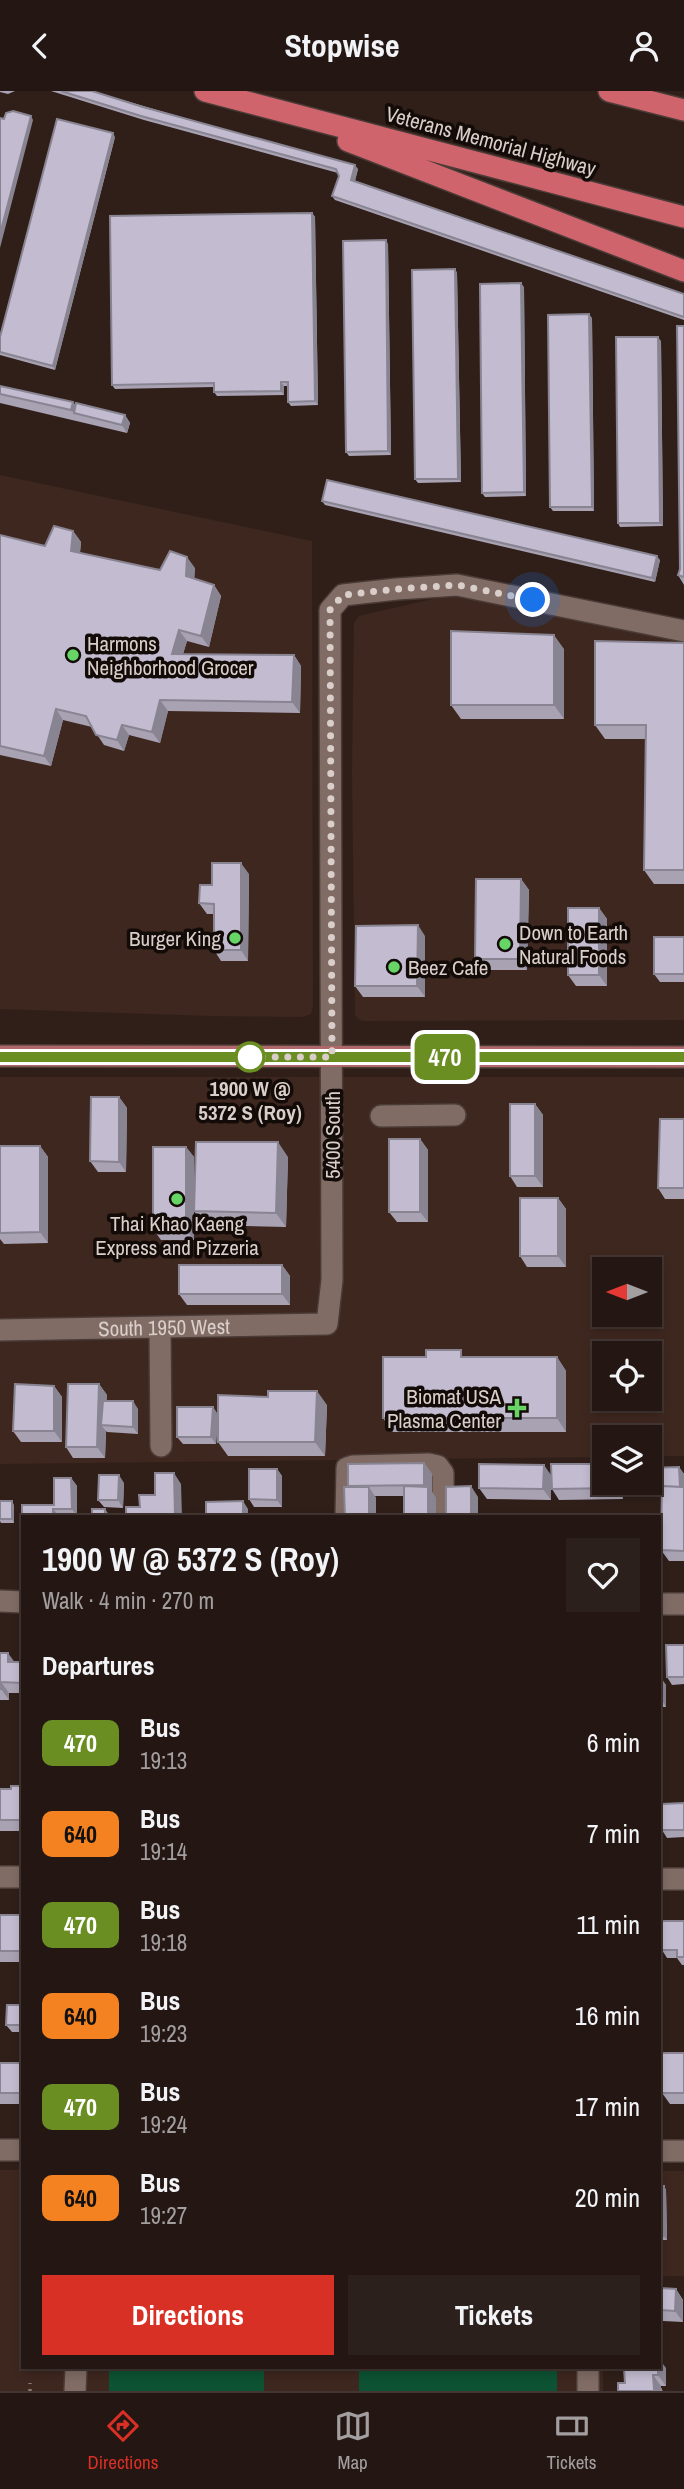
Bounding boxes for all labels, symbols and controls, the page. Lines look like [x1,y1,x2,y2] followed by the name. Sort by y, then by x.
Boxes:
[284,24,400,67] text: Stopwise
[21,27,59,65] icon: back
[625,27,663,65] icon: person
[383,99,600,183] street label: Veterans Memorial Highway
[515,582,550,617] your location
[87,629,254,682] place label: Harmons Neighborhood Grocer
[65,647,81,663] marker: Harmons Neighborhood Grocer
[519,918,628,971] place label: Down to Earth Natural Foods
[129,924,221,953] place label: Burger King
[227,930,243,946] marker: Burger King
[497,936,513,952] marker: Down to Earth Natural Foods
[408,953,488,982] place label: Beez Cafe
[386,959,402,975] marker: Beez Cafe
[405,1034,485,1080] line badge: 470
[429,1041,461,1073] text: 470
[235,1042,265,1072] marker: 1900 W @ 5372 S (Roy)
[198,1074,302,1127] place label: 1900 W @ 5372 S (Roy)
[318,1091,347,1179] street label: 5400 South
[169,1191,185,1207] marker: Thai Khao Kaeng Express and Pizzeria
[95,1209,259,1262] place label: Thai Khao Kaeng Express and Pizzeria
[592,1257,662,1327] north arrow
[592,1257,662,1495] map controls
[98,1311,230,1343] street label: South 1950 West
[592,1341,662,1411] button: locate
[387,1382,501,1435] place label: Biomat USA Plasma Center
[507,1398,527,1418] marker: Biomat USA Plasma Center
[592,1425,662,1495] button: layers
[42,1537,339,1581] text: 1900 W @ 5372 S (Roy)
[566,1538,640,1612] button: heart
[42,1585,214,1616] text: Walk · 4 min · 270 m
[42,1648,155,1683] text: Departures
[140,1710,180,1745] text: Bus
[587,1725,640,1760] text: 6 min
[64,1727,97,1759] text: 470
[140,1745,187,1776] text: 19:13
[140,1801,180,1836] text: Bus
[587,1816,640,1851] text: 7 min
[64,1818,97,1850] text: 640
[140,1836,187,1867] text: 19:14
[140,1892,180,1927] text: Bus
[576,1907,640,1942] text: 11 min
[64,1909,97,1941] text: 470
[140,1927,187,1958] text: 19:18
[140,1983,180,2018] text: Bus
[575,1998,640,2033] text: 16 min
[64,2000,97,2032] text: 640
[140,2018,187,2049] text: 19:23
[140,2074,180,2109] text: Bus
[575,2089,640,2124] text: 17 min
[64,2091,97,2123] text: 470
[140,2109,187,2140] text: 19:24
[140,2165,180,2200] text: Bus
[575,2180,640,2215] text: 20 min
[64,2182,97,2214] text: 640
[140,2200,187,2231] text: 19:27
[42,2275,334,2355] button: Directions
[348,2275,640,2355] button: Tickets
[88,2407,159,2475] tab: Directions
[334,2407,372,2475] tab: Map
[547,2407,596,2475] tab: Tickets

